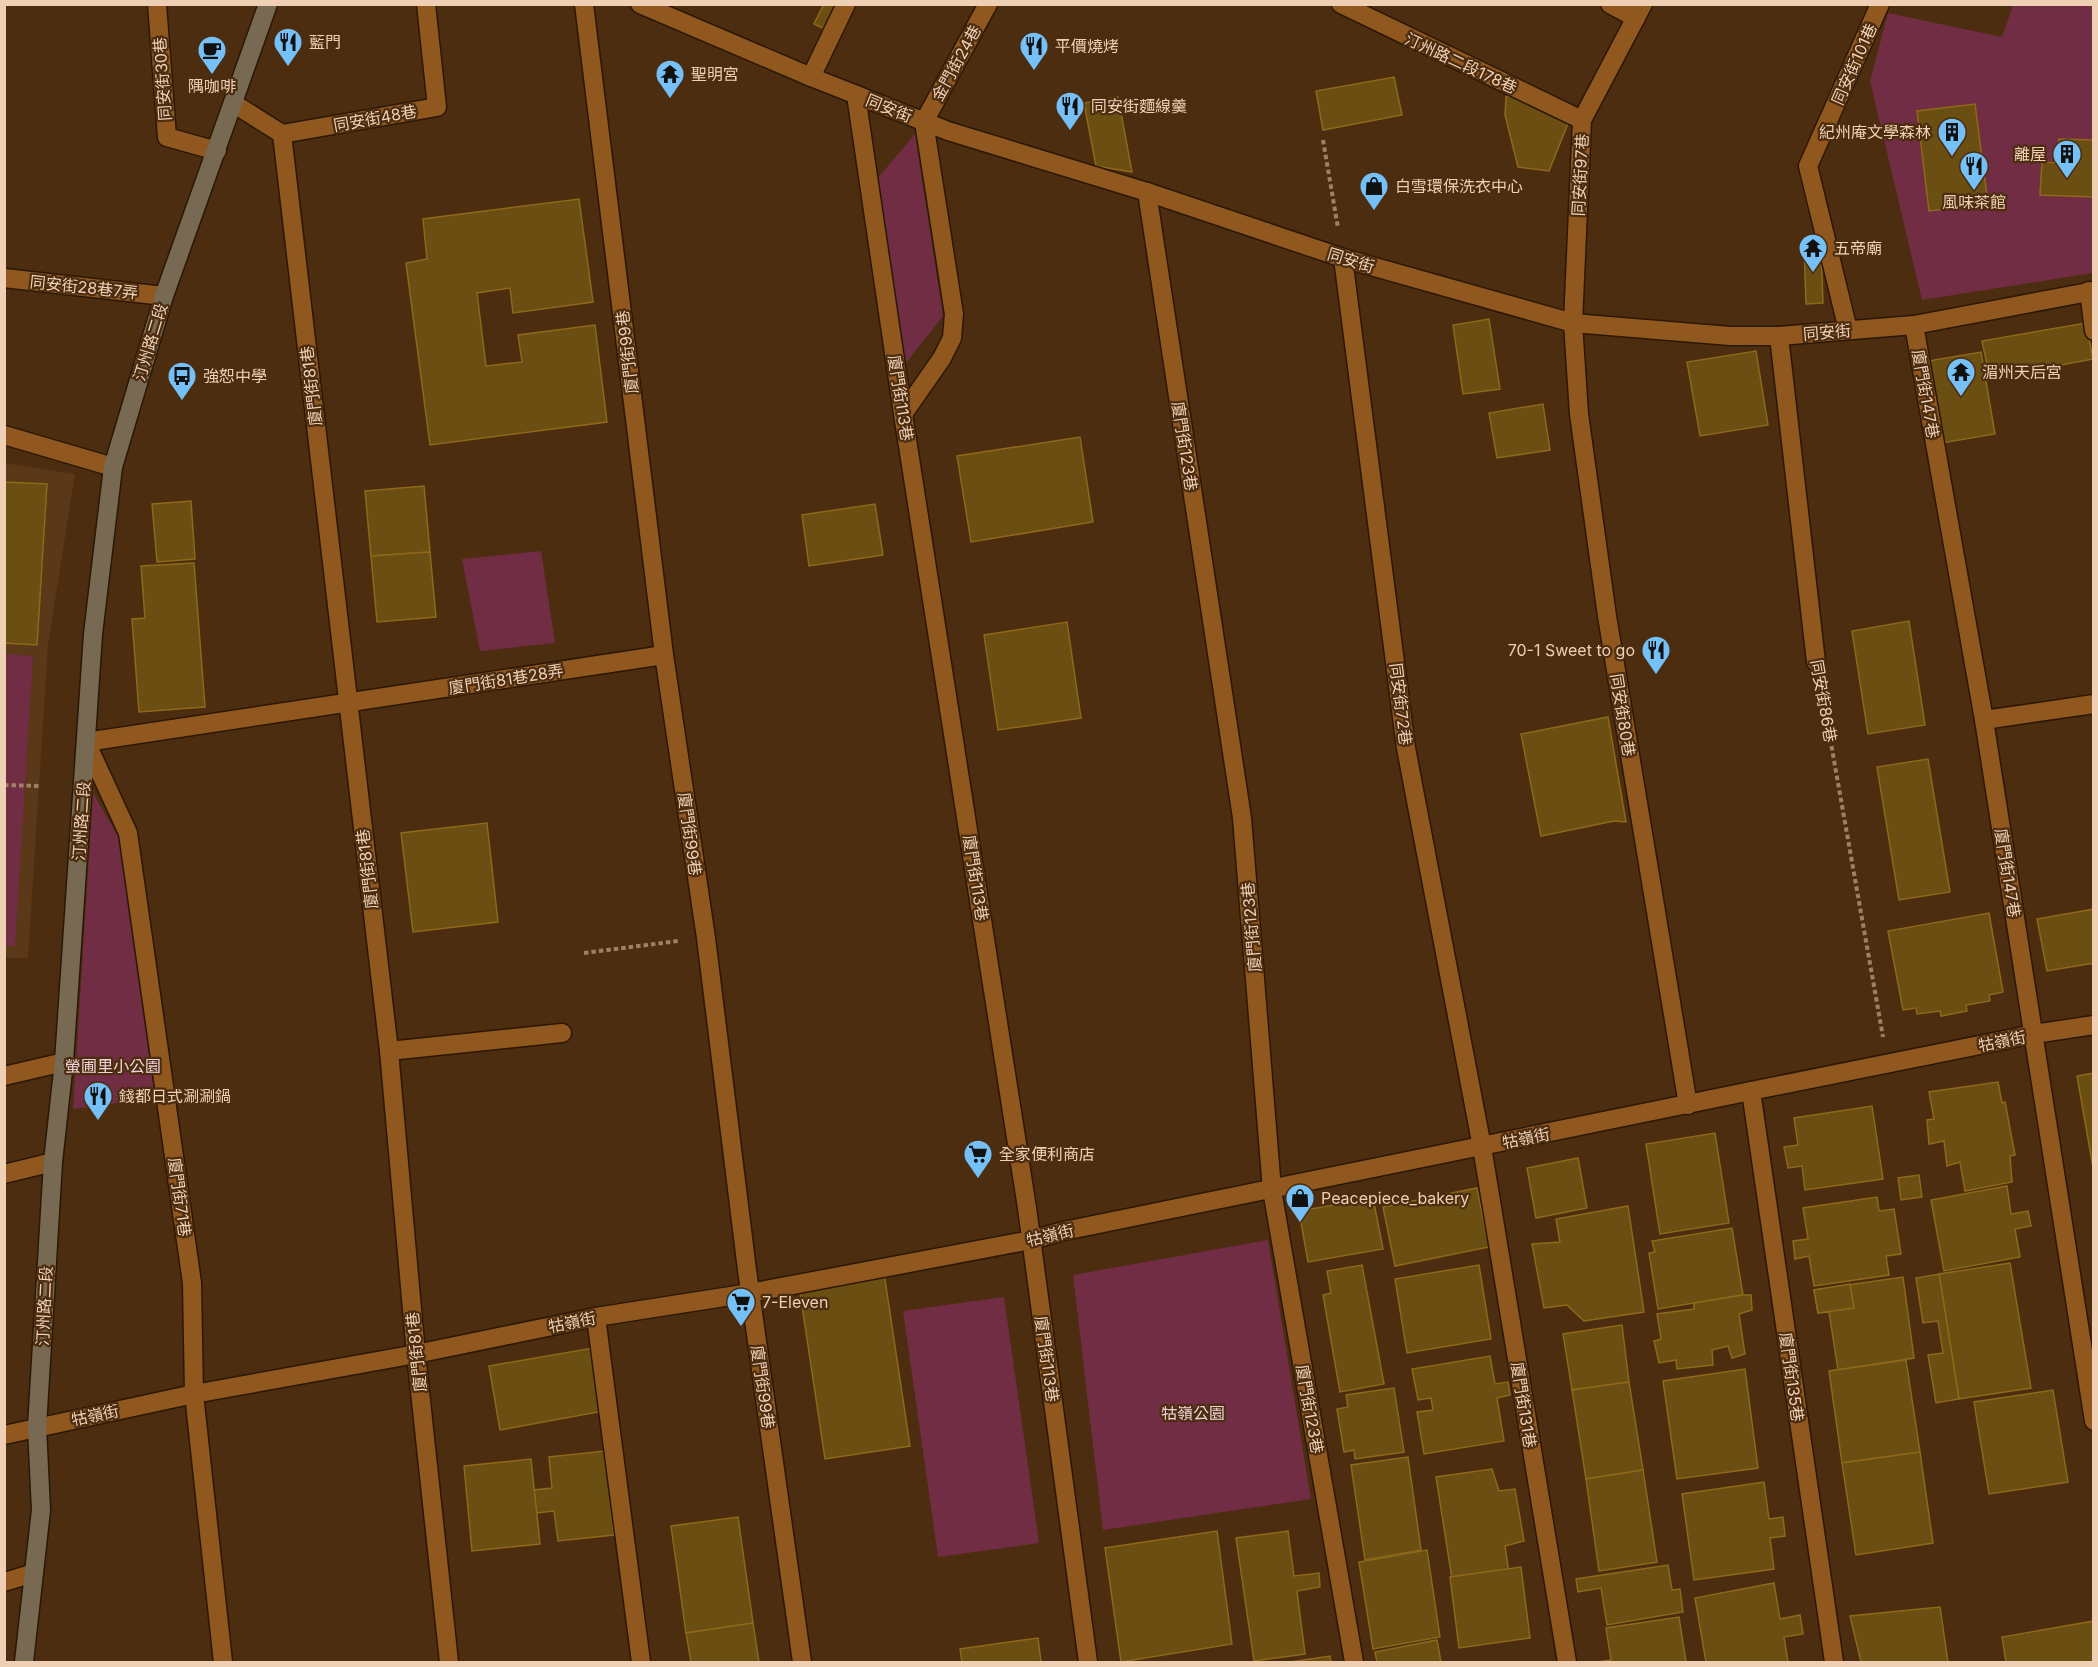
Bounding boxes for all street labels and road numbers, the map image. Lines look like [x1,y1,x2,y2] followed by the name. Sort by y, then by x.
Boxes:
[1827,20,1881,108] street label: 同安街101巷
[927,21,985,105] street label: 金門街24巷
[1402,28,1520,98] street label: 汀州路二段178巷
[149,36,175,122] street label: 同安街30巷
[863,90,915,126] street label: 同安街
[332,101,418,135] street label: 同安街48巷
[1568,133,1592,217] street label: 同安街97巷
[1325,243,1377,277] street label: 同安街
[29,271,139,303] street label: 同安街28巷7弄
[129,301,171,383] street label: 汀州路二段
[612,309,642,395] street label: 廈門街99巷
[1802,320,1852,344] street label: 同安街
[296,345,326,427] street label: 廈門街81巷
[1908,348,1944,440] street label: 廈門街147巷
[884,354,918,442] street label: 廈門街113巷
[1168,400,1202,492] street label: 廈門街123巷
[1807,658,1841,744] street label: 同安街86巷
[447,660,565,698] street label: 廈門街81巷28弄
[1386,662,1416,746] street label: 同安街72巷
[1607,672,1639,758] street label: 同安街80巷
[68,780,94,862] street label: 汀州路二段
[674,791,706,877] street label: 廈門街99巷
[1991,827,2025,919] street label: 廈門街147巷
[352,828,382,910] street label: 廈門街81巷
[959,834,993,922] street label: 廈門街113巷
[1237,881,1265,973] street label: 廈門街123巷
[1977,1027,2027,1055] street label: 牯嶺街
[1501,1124,1551,1152] street label: 牯嶺街
[165,1156,195,1238] street label: 廈門街71巷
[1024,1220,1076,1250] street label: 牯嶺街
[32,1266,56,1346] street label: 汀州路二段
[547,1308,597,1336] street label: 牯嶺街
[402,1311,430,1393] street label: 廈門街81巷
[1031,1315,1063,1403] street label: 廈門街113巷
[1776,1331,1808,1423] street label: 廈門街135巷
[747,1344,779,1430] street label: 廈門街99巷
[1507,1361,1541,1449] street label: 廈門街131巷
[1292,1363,1328,1455] street label: 廈門街123巷
[69,1400,121,1430] street label: 牯嶺街

